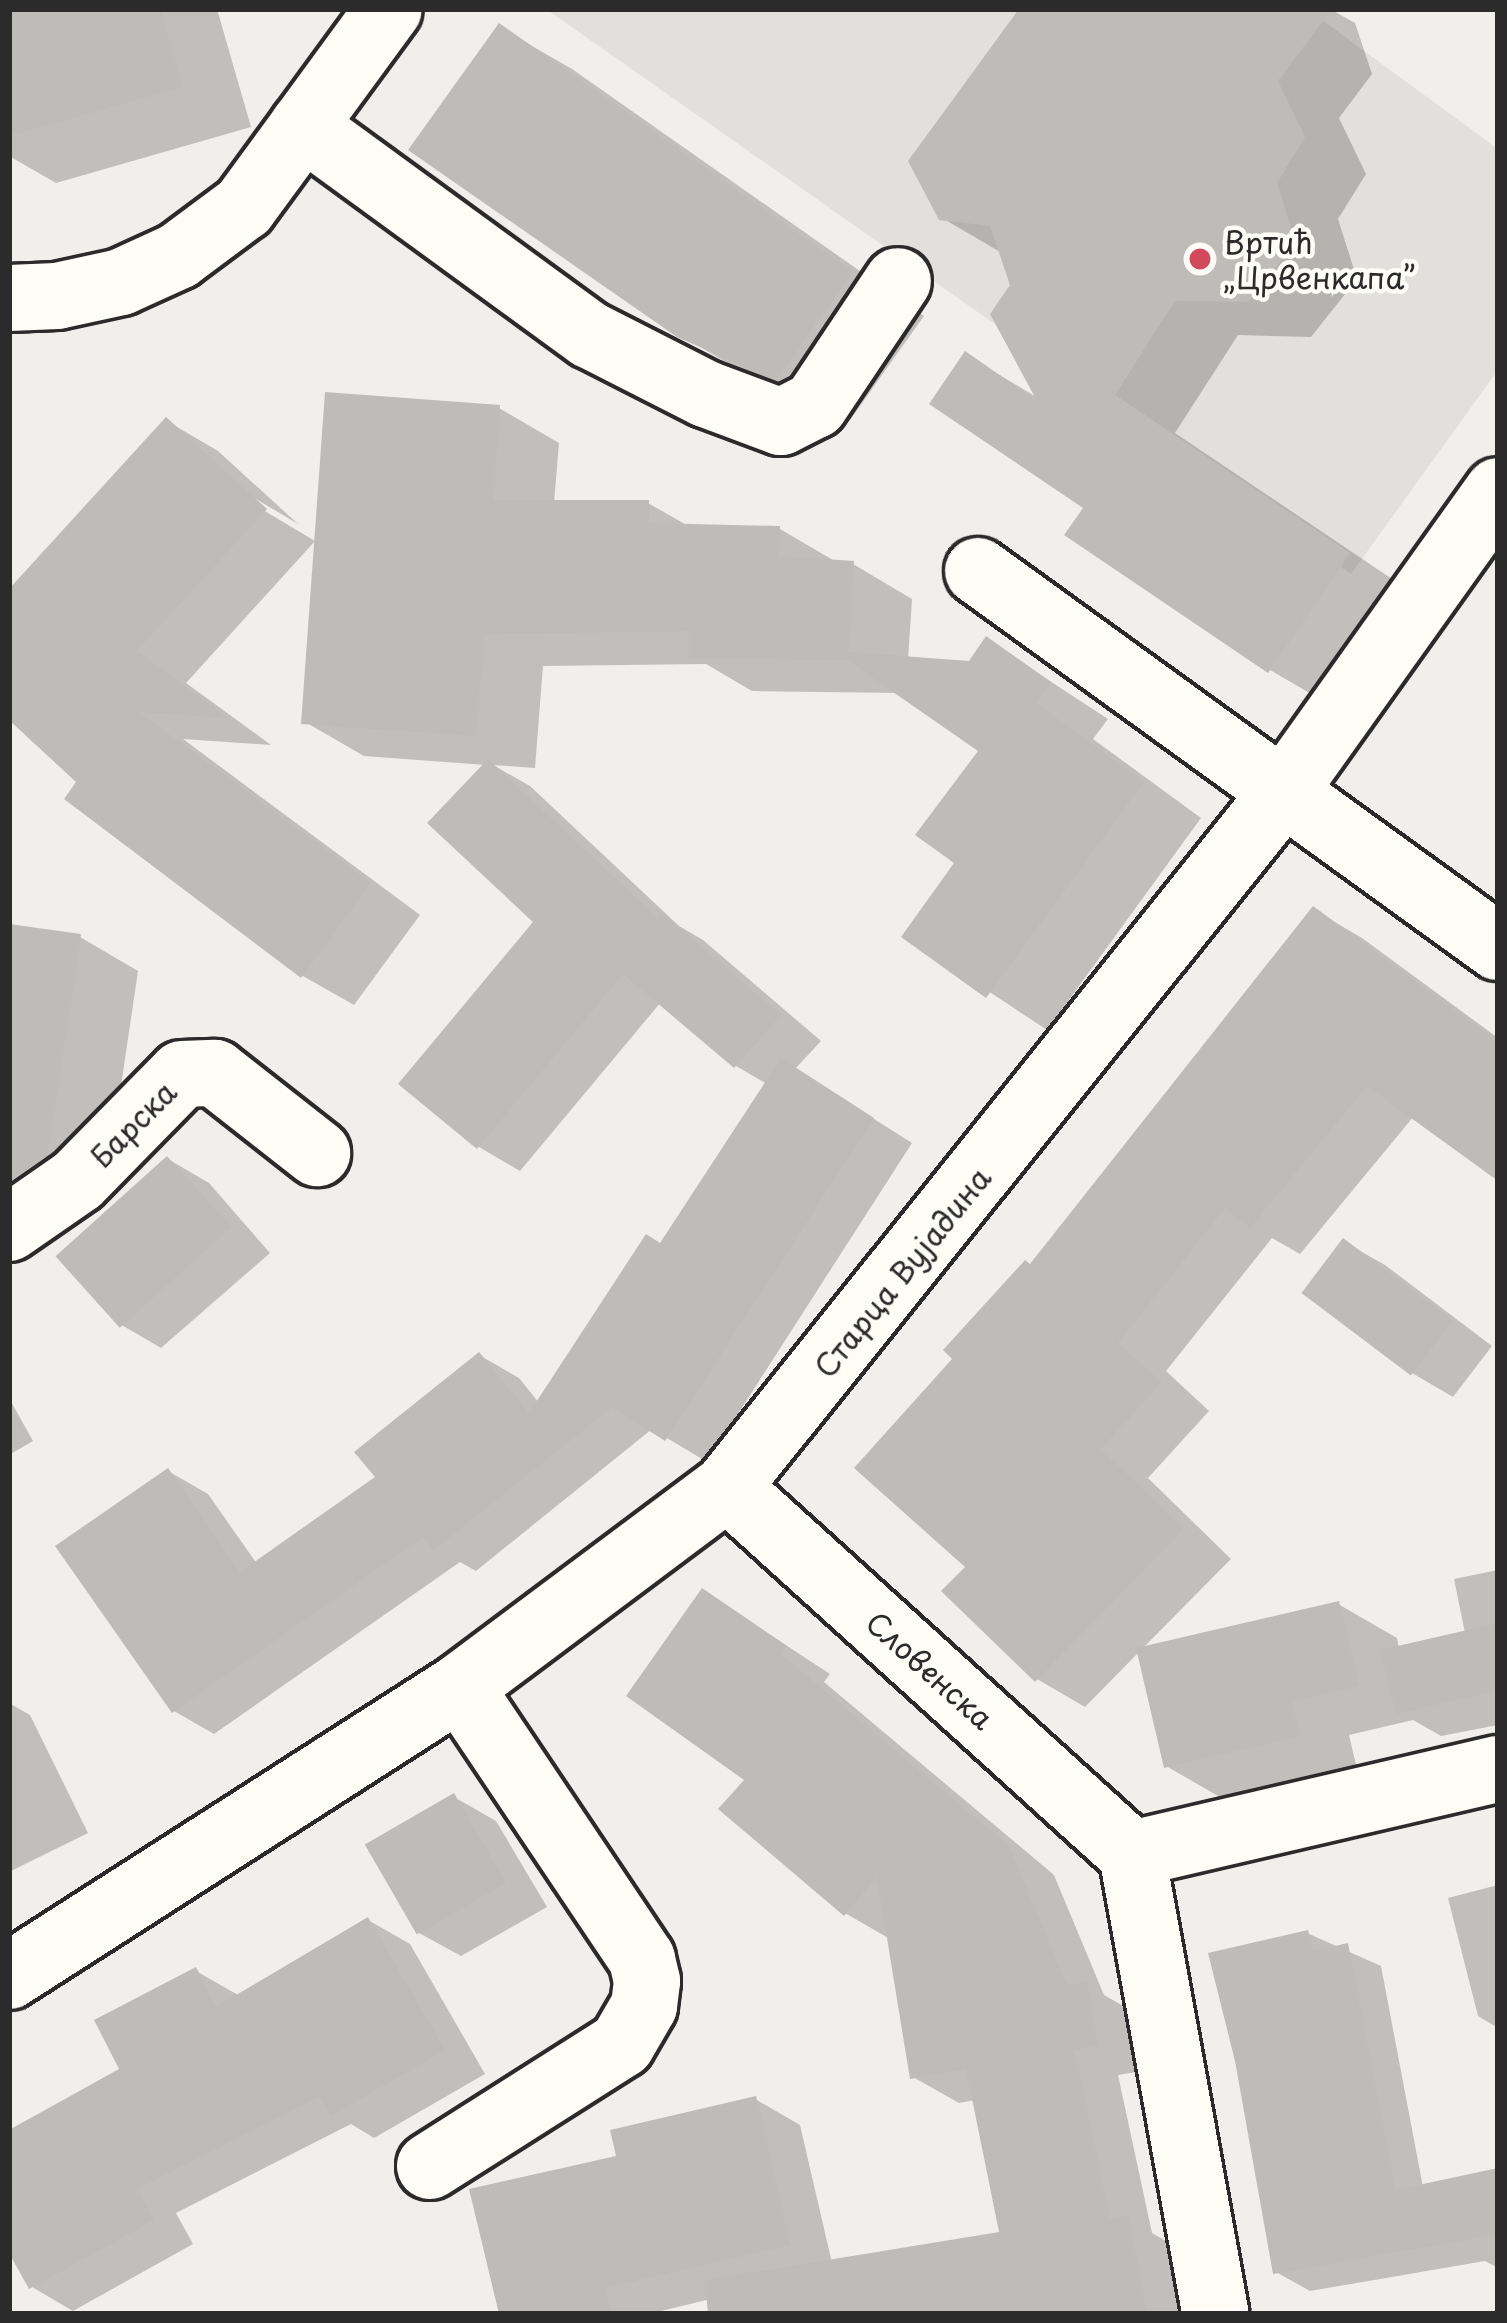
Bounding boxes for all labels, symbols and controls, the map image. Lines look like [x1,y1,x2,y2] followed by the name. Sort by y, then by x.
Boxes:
[1224,224,1415,294] place label: Вртић „Црвенкапа”
[1187,246,1213,272] marker: Вртић „Црвенкапа”
[83,1074,183,1174] street label: Барска
[806,1160,998,1384] street label: Старца Вујадина
[859,1604,1001,1736] street label: Словенска

